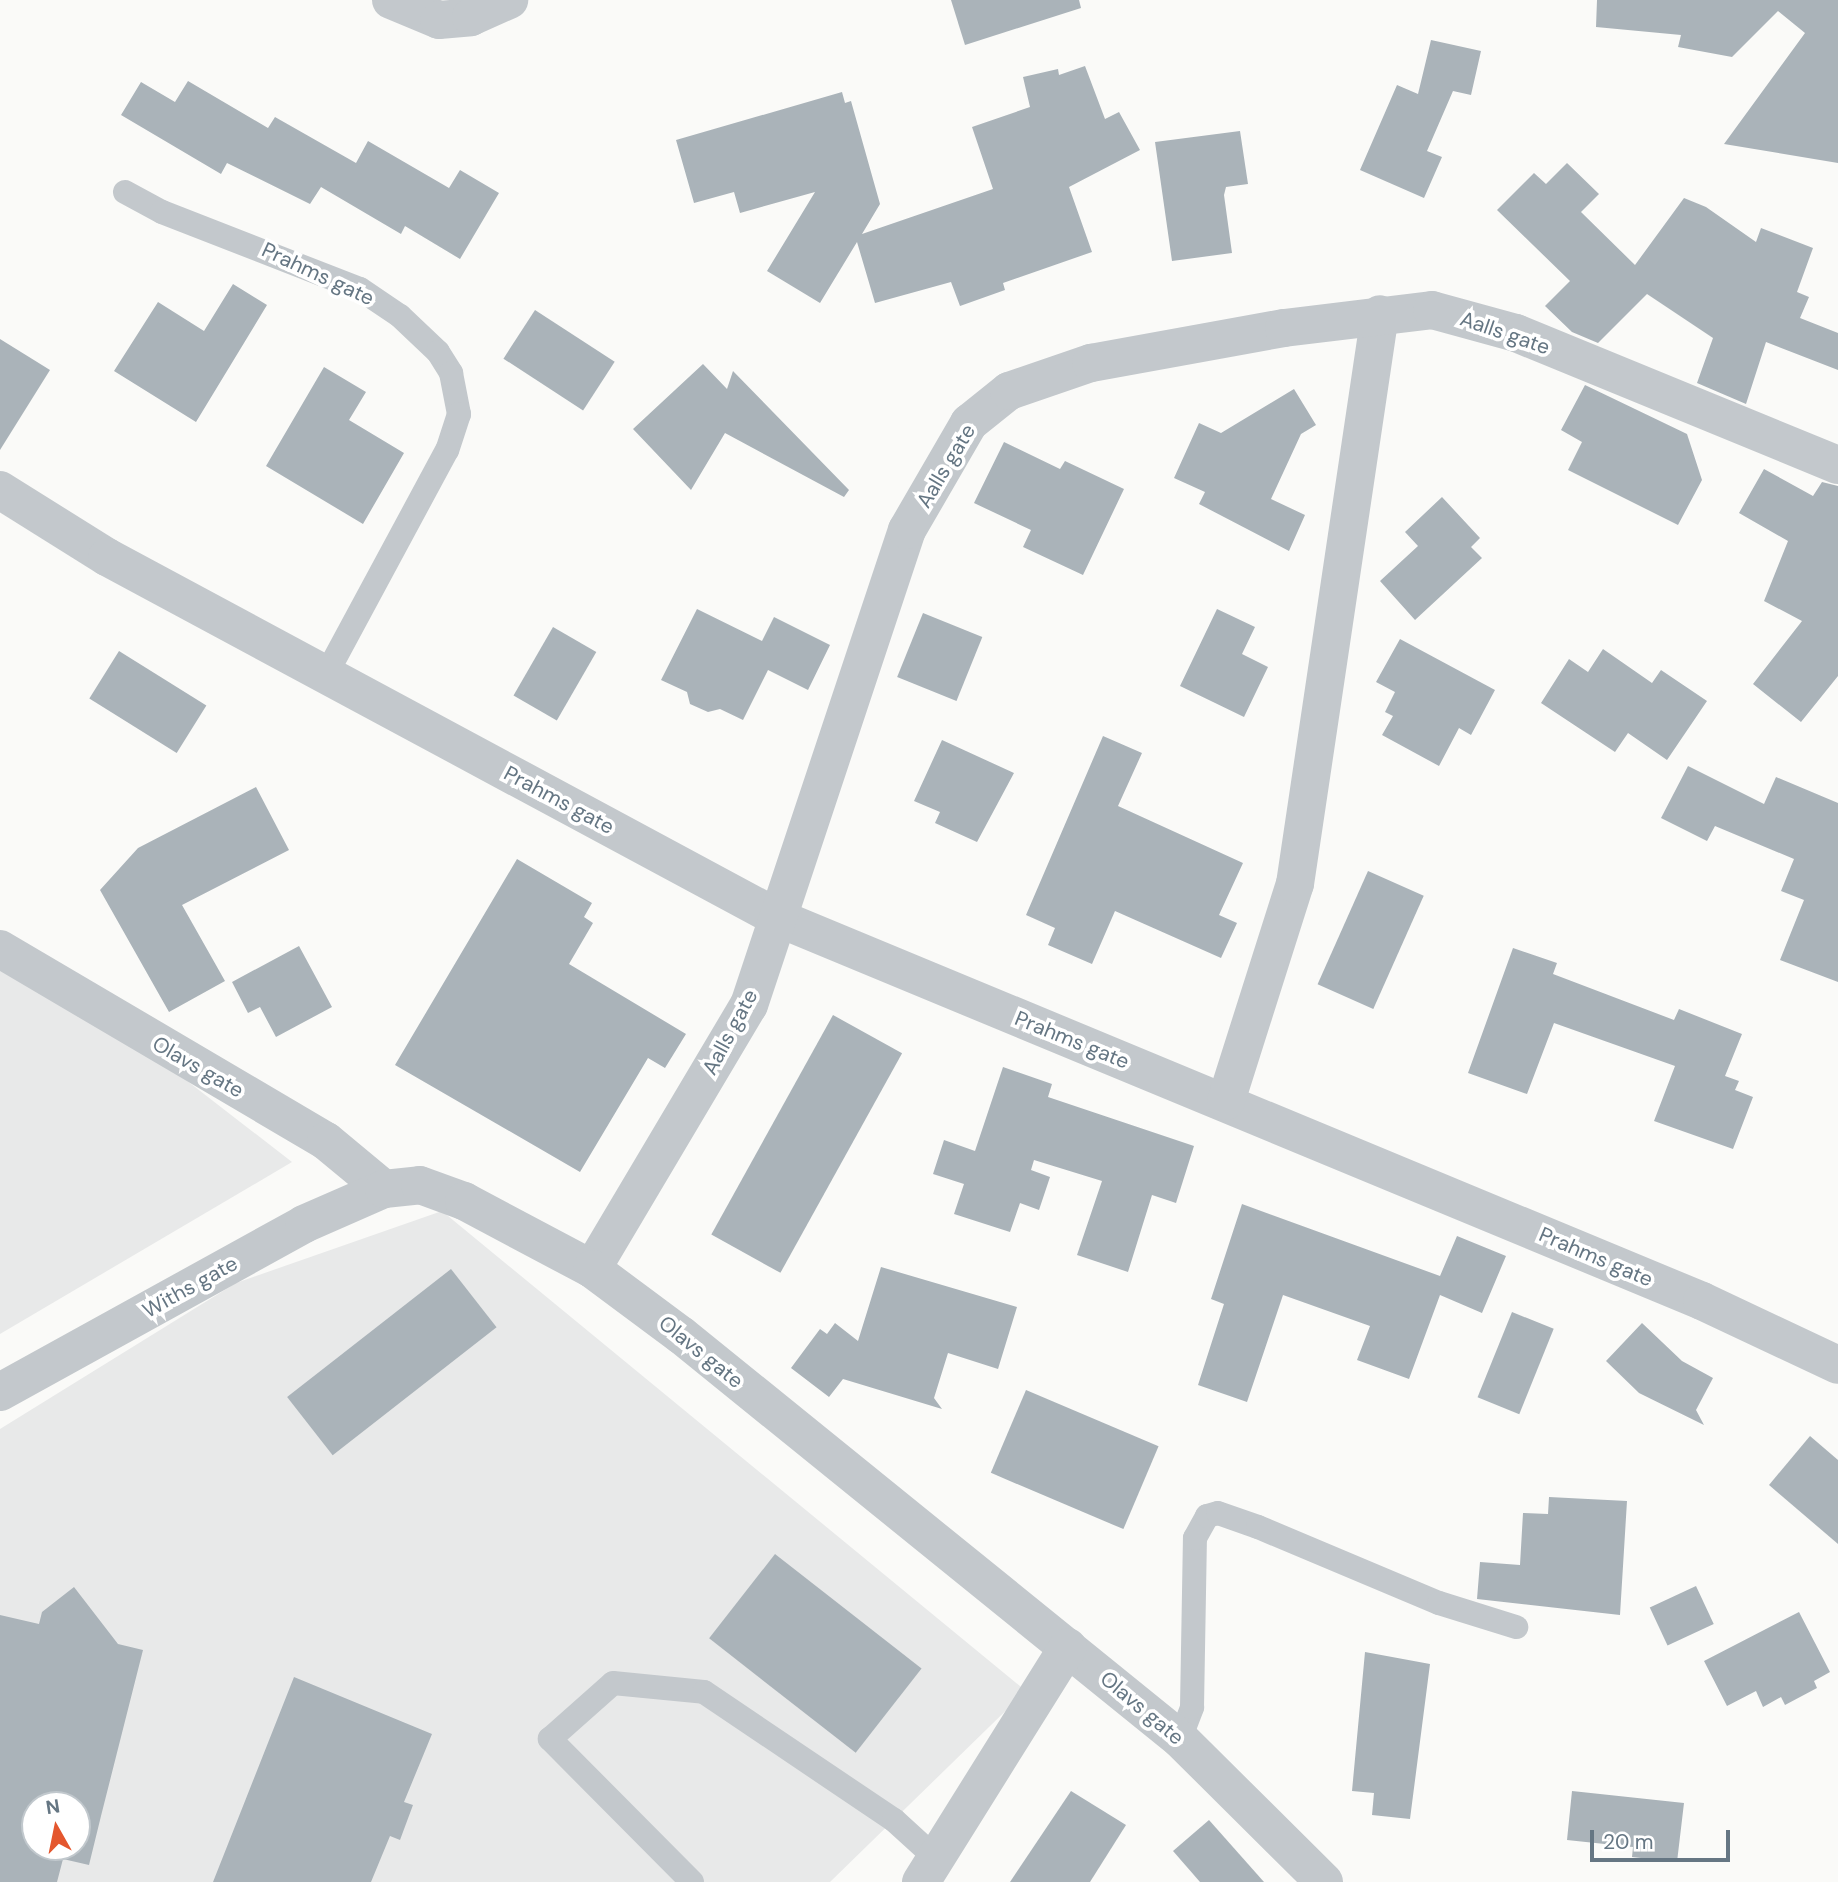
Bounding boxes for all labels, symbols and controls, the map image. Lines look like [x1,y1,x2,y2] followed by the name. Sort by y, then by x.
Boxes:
[258,237,378,311] street label: Prahms gate
[1457,306,1553,360] street label: Aalls gate
[911,420,981,512] street label: Aalls gate
[500,760,618,840] street label: Prahms gate
[697,985,763,1079] street label: Aalls gate
[1011,1006,1133,1074] street label: Prahms gate
[148,1031,248,1103] street label: Olavs gate
[1535,1222,1657,1292] street label: Prahms gate
[138,1251,242,1323] street label: Withs gate
[654,1310,748,1394] street label: Olavs gate
[1095,1666,1189,1750] street label: Olavs gate
[21,1791,91,1861] north arrow
[44,1793,62,1820] text: N
[1593,1815,1733,1859] scale bar
[1603,1828,1654,1856] text: 20 m

